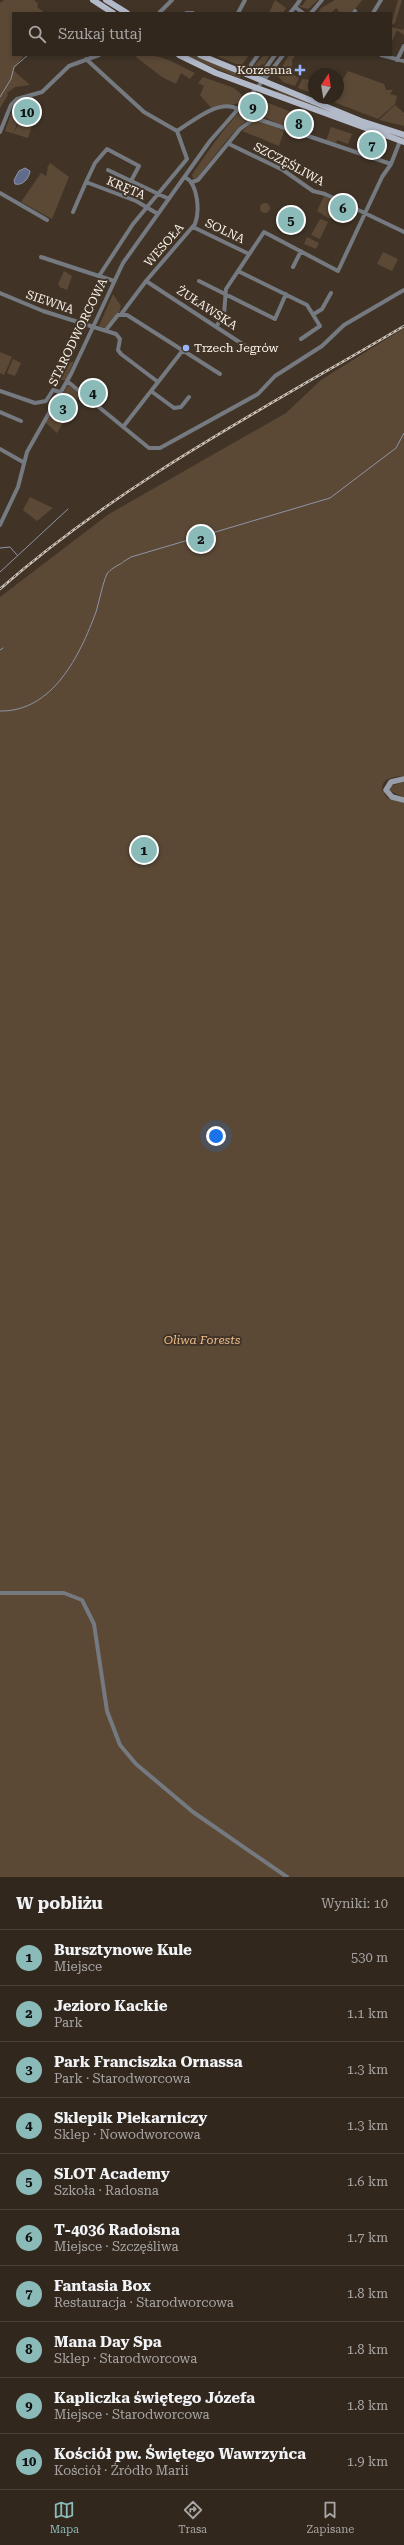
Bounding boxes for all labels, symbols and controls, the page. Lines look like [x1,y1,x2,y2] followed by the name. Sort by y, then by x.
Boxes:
[12,12,392,56] search box
[26,23,48,45] icon: search
[58,25,142,43] text: Szukaj tutaj
[237,63,292,77] place label: Korzenna
[295,65,305,75] marker: Korzenna
[308,68,344,104] north arrow
[240,92,266,122] pin: 9
[14,97,40,127] pin: 10
[286,109,312,139] pin: 8
[359,130,385,160] pin: 7
[251,139,327,189] street label: SZCZĘŚLIWA
[105,174,148,203] street label: KRĘTA
[330,193,356,223] pin: 6
[278,205,304,235] pin: 5
[203,216,248,247] street label: SOLNA
[141,220,187,269] street label: WESOŁA
[46,275,110,388] street label: STARODWORCOWA
[174,283,241,333] street label: ŻUŁAWSKA
[24,287,76,317] street label: SIEWNA
[194,341,279,355] place label: Trzech Jegrów
[181,343,191,353] marker: Trzech Jegrów
[80,378,106,408] pin: 4
[50,393,76,423] pin: 3
[188,524,214,554] pin: 2
[131,835,157,865] pin: 1
[206,1126,226,1146] your location
[164,1333,241,1347] park label: Oliwa Forests
[16,1893,103,1913] text: W pobliżu
[321,1896,388,1911] text: Wyniki: 10
[54,1941,192,1959] text: Bursztynowe Kule
[25,1950,33,1965] text: 1
[351,1950,388,1965] text: 530 m
[54,1959,102,1974] text: Miejsce
[54,1997,167,2015] text: Jezioro Kackie
[25,2006,33,2021] text: 2
[347,2006,388,2021] text: 1.1 km
[54,2015,83,2030] text: Park
[54,2053,243,2071] text: Park Franciszka Ornassa
[25,2062,33,2077] text: 3
[347,2062,388,2077] text: 1.3 km
[54,2071,190,2086] text: Park · Starodworcowa
[54,2109,207,2127] text: Sklepik Piekarniczy
[25,2118,33,2133] text: 4
[347,2118,388,2133] text: 1.3 km
[54,2127,201,2142] text: Sklep · Nowodworcowa
[54,2165,170,2183] text: SLOT Academy
[25,2174,33,2189] text: 5
[347,2174,388,2189] text: 1.6 km
[54,2183,159,2198] text: Szkoła · Radosna
[54,2221,180,2239] text: T-4036 Radoisna
[25,2230,33,2245] text: 6
[347,2230,388,2245] text: 1.7 km
[54,2239,179,2254] text: Miejsce · Szczęśliwa
[54,2277,151,2295] text: Fantasia Box
[25,2286,33,2301] text: 7
[347,2286,388,2301] text: 1.8 km
[54,2295,234,2310] text: Restauracja · Starodworcowa
[54,2333,162,2351] text: Mana Day Spa
[25,2342,33,2357] text: 8
[347,2342,388,2357] text: 1.8 km
[54,2351,197,2366] text: Sklep · Starodworcowa
[54,2389,255,2407] text: Kapliczka świętego Józefa
[25,2398,33,2413] text: 9
[347,2398,388,2413] text: 1.8 km
[54,2407,210,2422] text: Miejsce · Starodworcowa
[54,2445,306,2463] text: Kościół pw. Świętego Wawrzyńca
[22,2454,36,2469] text: 10
[347,2454,388,2469] text: 1.9 km
[54,2463,189,2478] text: Kościół · Źródło Marii
[50,2499,79,2536] tab: Mapa
[178,2499,207,2536] tab: Trasa
[306,2499,354,2536] tab: Zapisane

